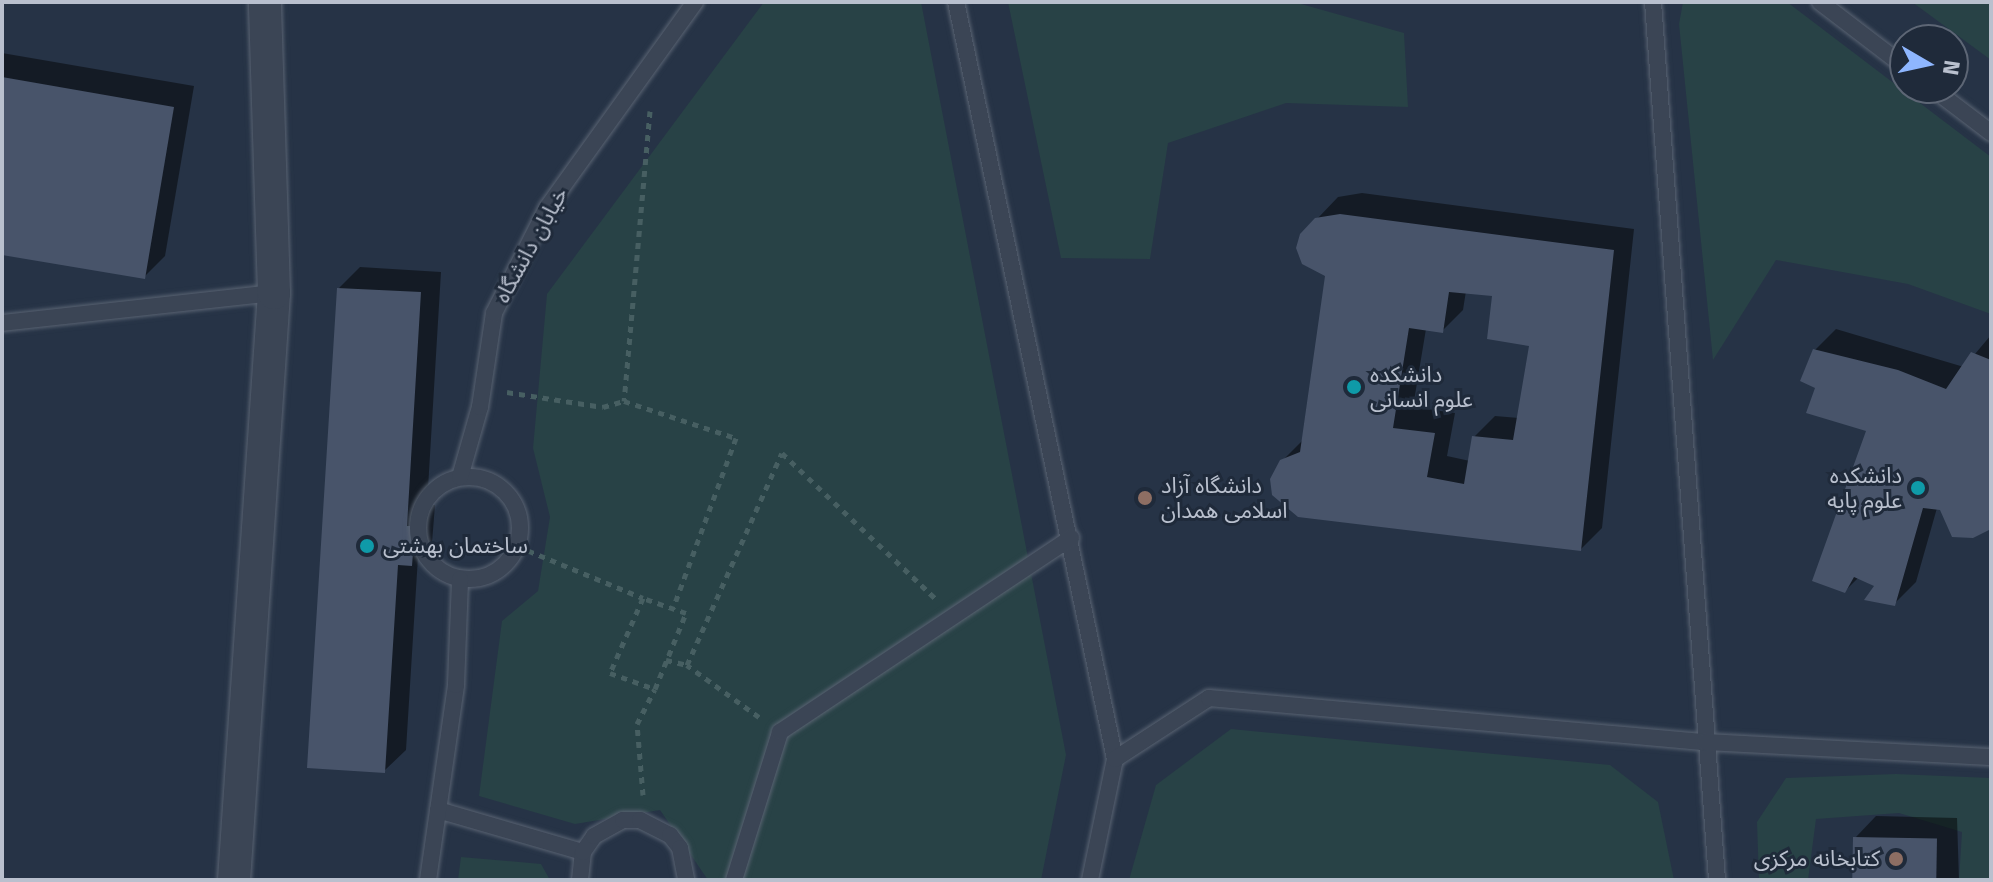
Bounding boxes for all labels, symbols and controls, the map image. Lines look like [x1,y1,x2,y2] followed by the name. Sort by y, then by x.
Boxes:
[1889,24,1969,104] north arrow
[1937,58,1966,77] text: N
[489,183,573,307] street label: خیابان دانشگاه
[1370,361,1473,412] place label: دانشکده علوم انسانی
[1345,378,1363,396] marker: دانشکده علوم انسانی
[1827,462,1902,514] place label: دانشکده علوم پایه
[1161,472,1288,524] place label: دانشگاه آزاد اسلامی همدان
[1909,479,1927,497] marker: دانشکده علوم پایه
[1136,489,1154,507] marker: دانشگاه آزاد اسلامی همدان
[383,533,528,559] place label: ساختمان بهشتی
[358,537,376,555] marker: ساختمان بهشتی
[1754,846,1880,872] place label: کتابخانه مرکزی
[1887,850,1905,868] marker: کتابخانه مرکزی

